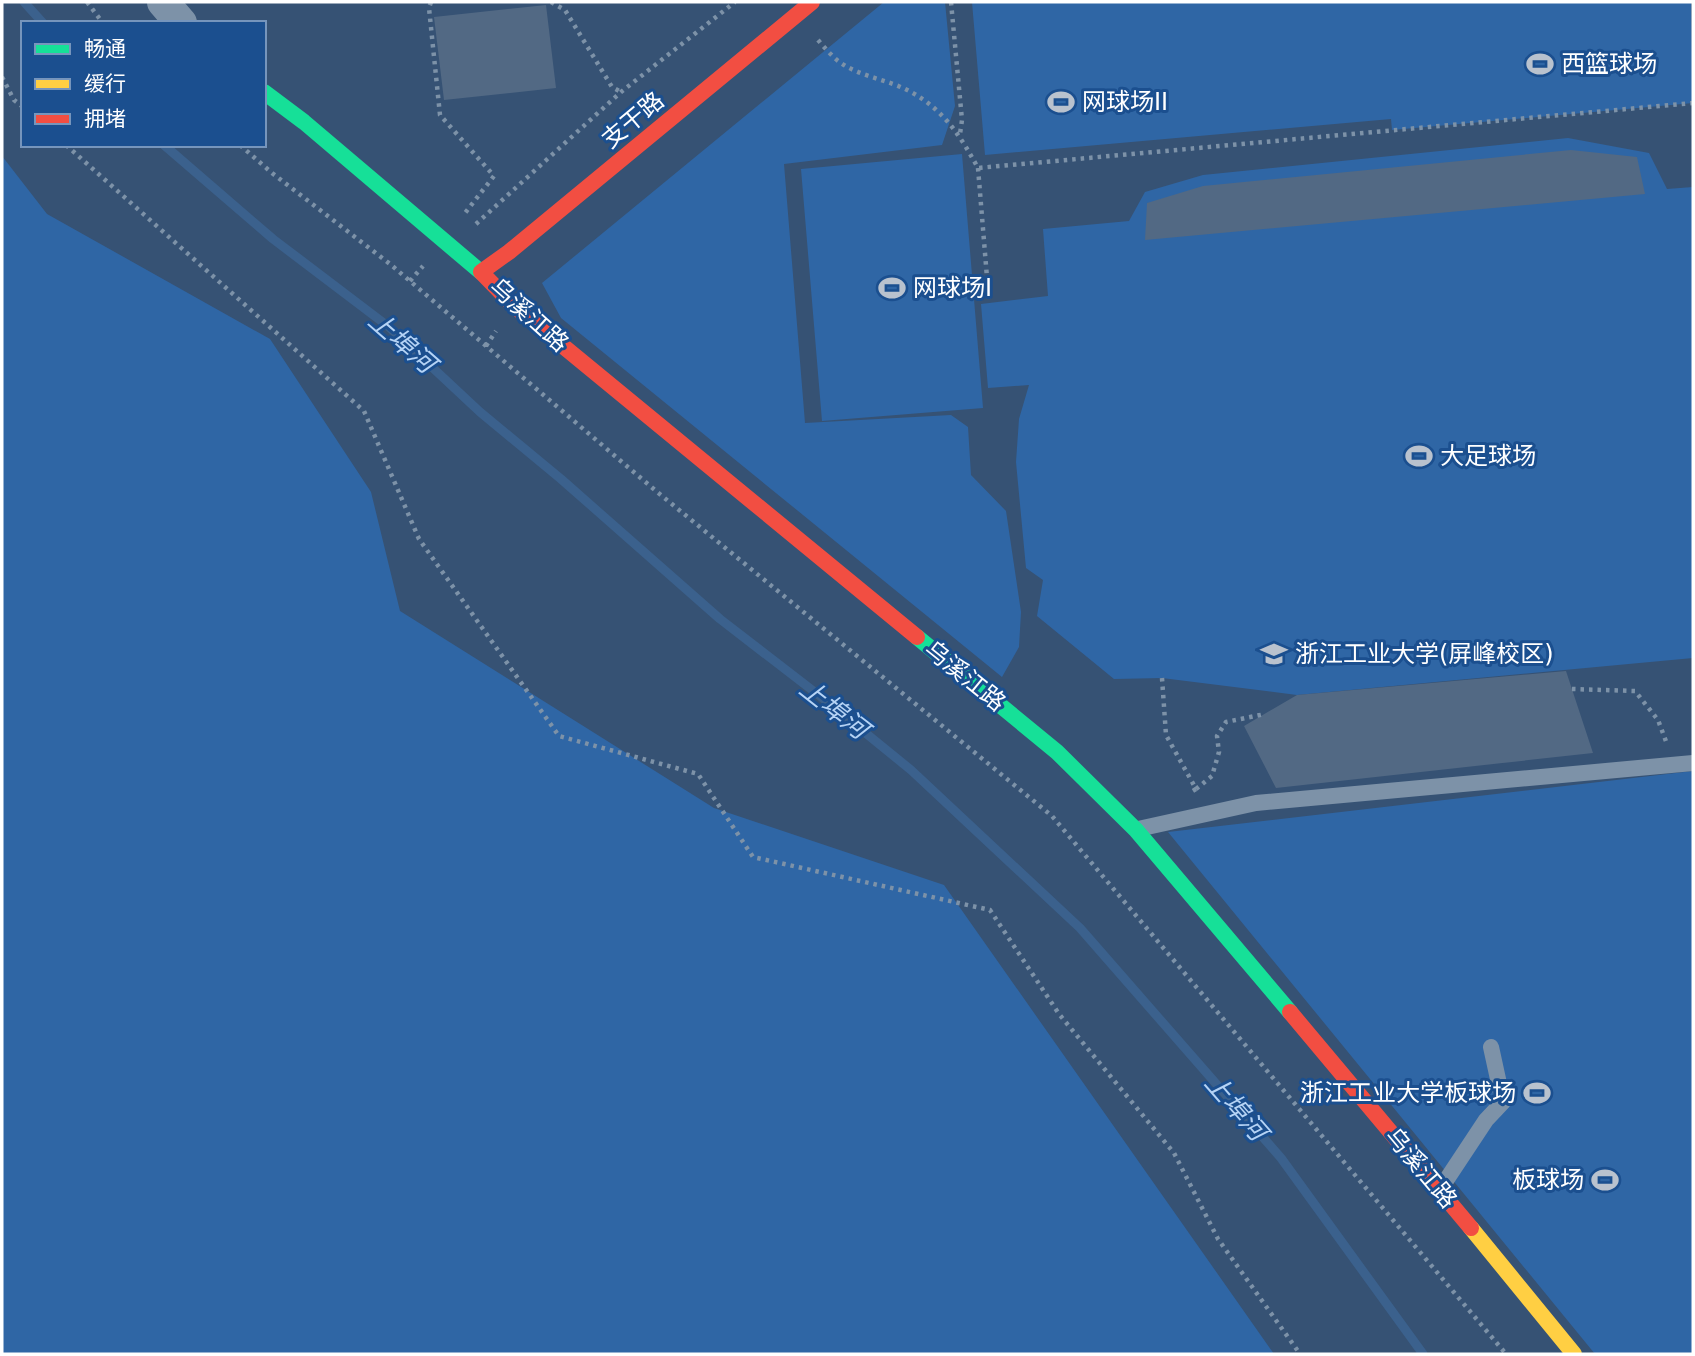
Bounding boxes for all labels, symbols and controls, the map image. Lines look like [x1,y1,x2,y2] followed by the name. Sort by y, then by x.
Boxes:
[21,21,266,147] legend
[84,37,126,61] text: 畅通
[1525,49,1555,79] sports icon: 西篮球场
[1561,50,1657,78] place label: 西篮球场
[84,72,126,96] text: 缓行
[596,86,670,154] street label: 支干路
[1046,87,1076,117] sports icon: 网球场II
[1082,88,1168,116] place label: 网球场II
[84,107,126,131] text: 拥堵
[484,272,574,358] street label: 乌溪江路
[877,273,907,303] sports icon: 网球场I
[913,274,992,302] place label: 网球场I
[363,305,445,382] water label: 上埠河
[1404,441,1434,471] sports icon: 大足球场
[1440,442,1536,470] place label: 大足球场
[919,635,1011,717] street label: 乌溪江路
[1259,639,1289,669] school or university icon: 浙江工业大学(屏峰校区)
[1295,640,1554,668] place label: 浙江工业大学(屏峰校区)
[794,673,878,748] water label: 上埠河
[1199,1068,1276,1150] water label: 上埠河
[1522,1078,1552,1108] sports icon: 浙江工业大学板球场
[1300,1079,1516,1107] place label: 浙江工业大学板球场
[1379,1122,1463,1214] street label: 乌溪江路
[1590,1165,1620,1195] sports icon: 板球场
[1512,1166,1584,1194] place label: 板球场

